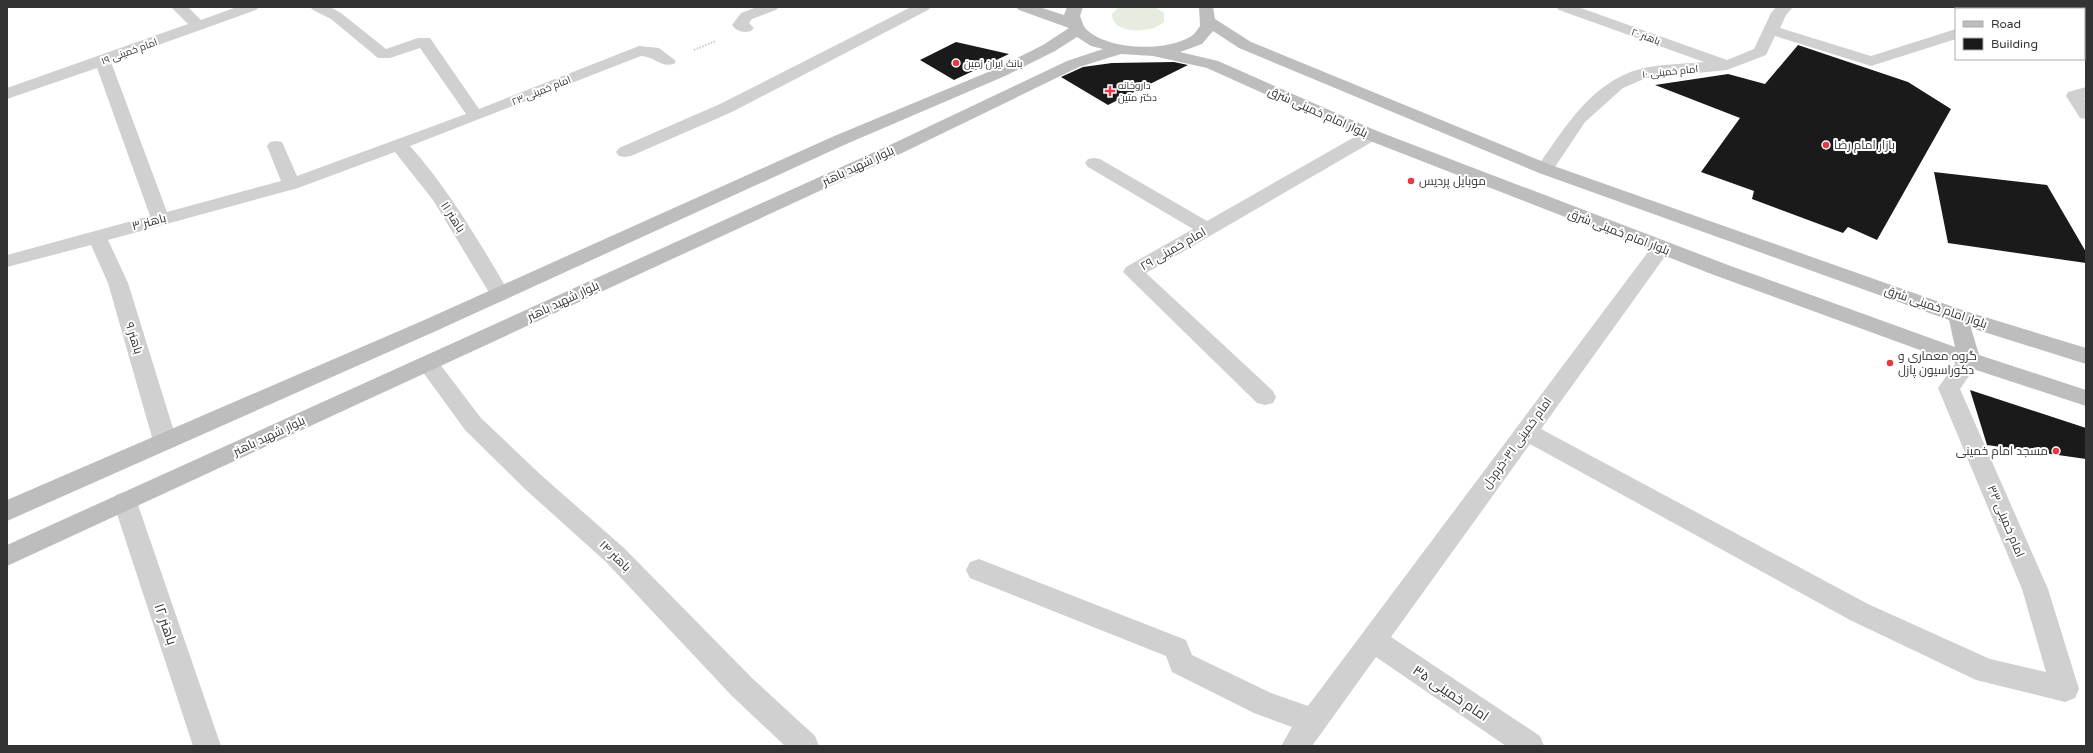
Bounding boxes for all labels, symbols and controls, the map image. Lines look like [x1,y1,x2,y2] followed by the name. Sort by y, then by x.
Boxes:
[1955,8,2085,60] legend
[1991,17,2021,31] text: Road
[1630,26,1662,48] street label: باهنر ۲۰
[100,36,159,69] street label: امام خمینی ۱۹
[1991,37,2038,51] text: Building
[951,58,961,68] marker: بانک ایران زمین
[964,58,1022,70] place label: بانک ایران زمین
[1642,63,1699,82] street label: امام خمینی ۱۰
[510,74,573,109] street label: امام خمینی ۲۳
[1118,80,1157,104] place label: داروخانه دکتر متین
[1266,84,1370,141] street label: بلوار امام خمینی شرق
[1105,86,1115,96] marker: داروخانه دکتر متین
[1834,138,1895,153] place label: بازار امام رضا
[1821,140,1831,150] marker: بازار امام رضا
[819,143,896,189] street label: بلوار شهید باهنر
[1419,174,1486,190] place label: موبایل پردیس
[1406,176,1416,186] marker: موبایل پردیس
[438,199,468,235] street label: باهنر ۱۱
[1566,206,1672,259] street label: بلوار امام خمینی شرق
[130,211,168,233] street label: باهنر ۳
[1138,225,1209,274] street label: امام خمینی ۲۹
[524,278,601,324] street label: بلوار شهید باهنر
[1882,283,1989,332] street label: بلوار امام خمینی شرق
[122,320,146,356] street label: باهنر ۹
[1898,349,1977,379] place label: گروه معماری و دکوراسیون پازل
[1885,358,1895,368] marker: گروه معماری و دکوراسیون پازل
[1479,395,1555,492] street label: امام خمینی ۳۱-خرم‌دل
[230,413,307,459] street label: بلوار شهید باهنر
[1956,444,2048,459] place label: مسجد امام خمینی
[2051,446,2061,456] marker: مسجد امام خمینی
[1984,483,2027,560] street label: امام خمینی ۳۳
[596,538,634,574] street label: باهنر ۱۴
[151,601,181,647] street label: باهنر ۱۲
[1409,662,1492,726] street label: امام خمینی ۳۵

